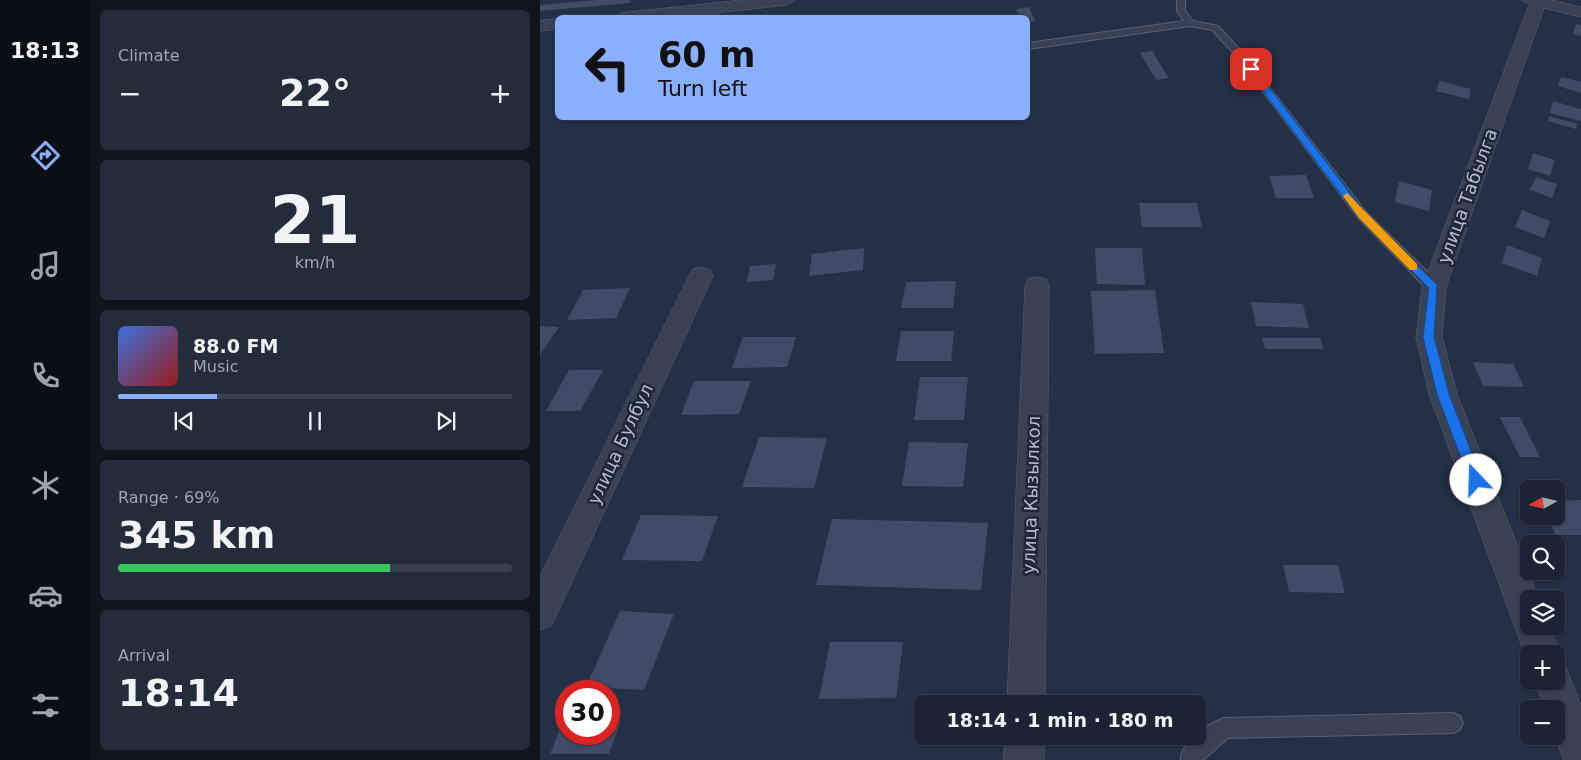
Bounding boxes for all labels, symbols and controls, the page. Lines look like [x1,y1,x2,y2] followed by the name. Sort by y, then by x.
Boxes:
[575,35,640,100] icon: left
[658,35,755,75] text: 60 m
[10,38,80,63] text: 18:13
[118,46,180,65] text: Climate
[1230,48,1272,90] pin
[1237,55,1265,83] icon: arrive
[279,71,351,115] text: 22°
[658,76,747,101] text: Turn left
[118,77,141,110] text: −
[489,77,512,110] text: +
[1433,126,1501,266] street label: улица Табылга
[28,138,63,173] icon: directions
[270,183,360,258] text: 21
[28,248,63,283] icon: music
[295,253,335,272] text: km/h
[193,335,278,357] text: 88.0 FM
[193,357,239,376] text: Music
[28,358,63,393] icon: phone
[583,380,657,508] street label: улица Булбул
[170,407,198,435] icon: previous
[301,407,329,435] icon: pause
[432,407,460,435] icon: next
[1018,415,1044,575] street label: улица Кызылкол
[1449,453,1501,505] position arrow
[28,468,63,503] icon: climate
[1520,480,1565,525] north arrow
[1520,480,1565,745] map controls
[118,488,220,507] text: Range · 69%
[118,513,275,557] text: 345 km
[1520,535,1565,580] button: search
[28,578,63,613] icon: car
[1520,590,1565,635] button: layers
[1520,645,1565,690] button: +
[118,646,170,665] text: Arrival
[118,671,239,715] text: 18:14
[555,680,620,745] speed limit sign: 30
[28,688,63,723] icon: filters
[1520,700,1565,745] button: −
[946,709,1174,731] text: 18:14 · 1 min · 180 m

